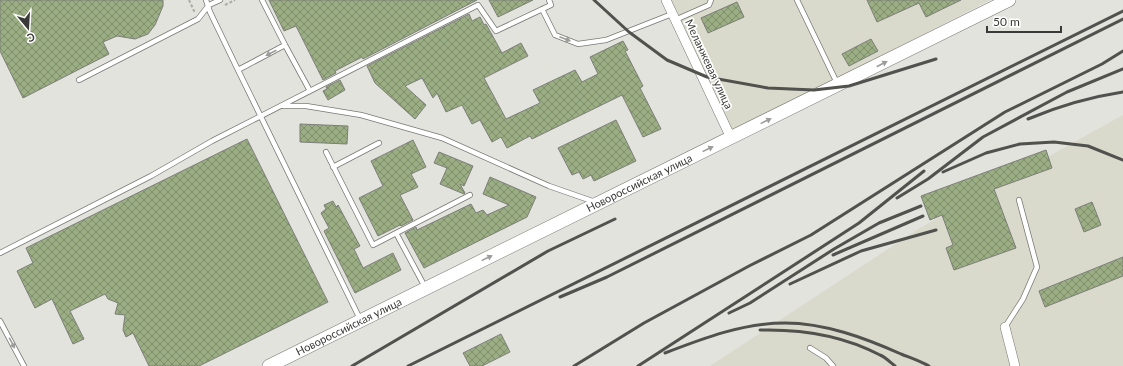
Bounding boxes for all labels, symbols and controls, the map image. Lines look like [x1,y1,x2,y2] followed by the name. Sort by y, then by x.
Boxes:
[8,8,48,48] north arrow
[987,8,1061,34] scale bar
[993,14,1020,29] text: 50 m
[683,17,736,111] street label: Меланжевая улица
[25,31,37,46] text: С
[559,36,571,42] one-way arrow
[265,50,276,56] one-way arrow
[876,60,888,67] one-way arrow
[760,118,771,124] one-way arrow
[703,146,714,152] one-way arrow
[584,151,694,214] street label: Новороссийская улица
[482,255,493,261] one-way arrow
[293,294,404,358] street label: Новороссийская улица
[9,338,15,349] one-way arrow

